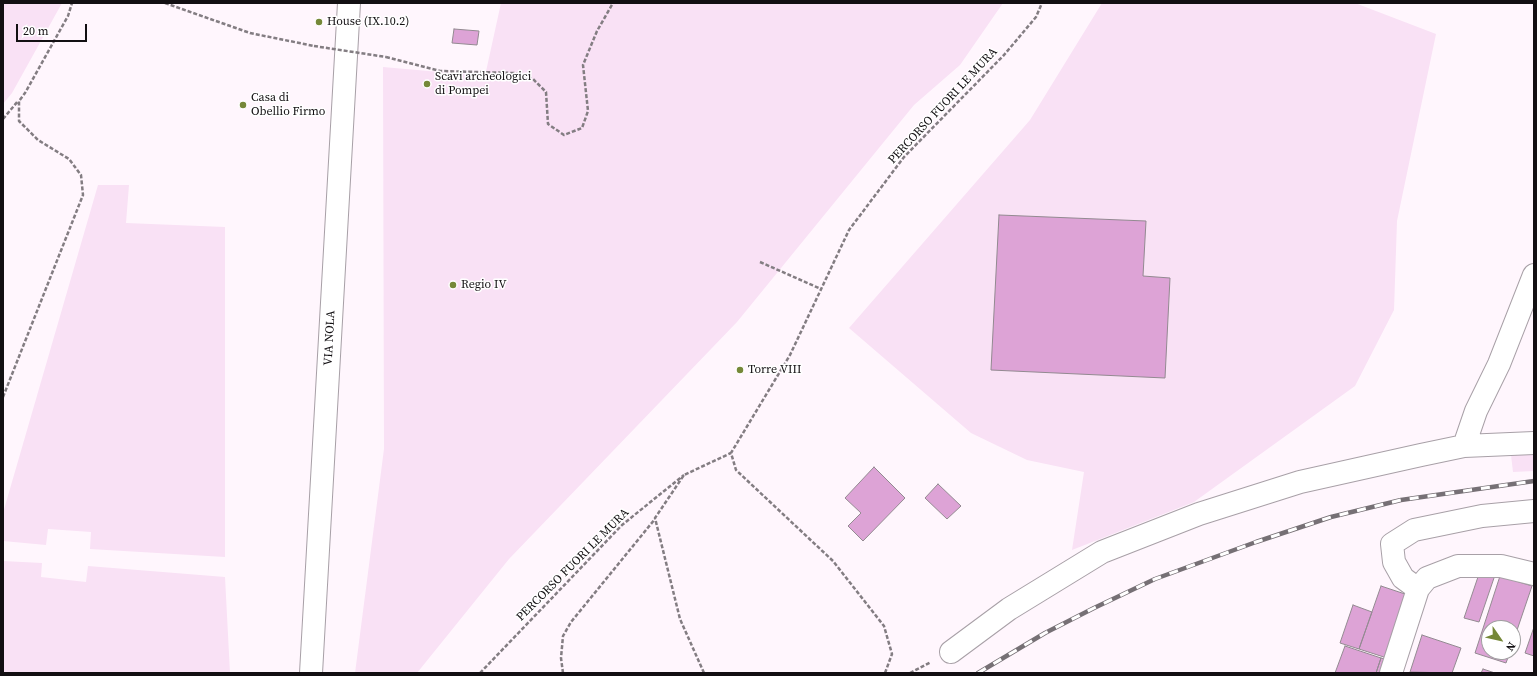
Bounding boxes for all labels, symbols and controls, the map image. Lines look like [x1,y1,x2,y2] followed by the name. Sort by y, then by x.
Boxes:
[327,15,409,29] place label: House (IX.10.2)
[18,16,89,42] scale bar
[314,17,324,27] marker: House (IX.10.2)
[23,23,49,39] text: 20 m
[885,45,1001,167] street label: PERCORSO FUORI LE MURA
[435,70,531,98] place label: Scavi archeologici di Pompei
[422,79,432,89] marker: Scavi archeologici di Pompei
[251,91,325,119] place label: Casa di Obellio Firmo
[238,100,248,110] marker: Casa di Obellio Firmo
[461,278,507,292] place label: Regio IV
[448,280,458,290] marker: Regio IV
[321,310,339,366] street label: VIA NOLA
[748,363,801,377] place label: Torre VIII
[735,365,745,375] marker: Torre VIII
[514,506,632,624] street label: PERCORSO FUORI LE MURA
[1481,620,1521,660] north arrow
[1502,639,1519,654] text: N

